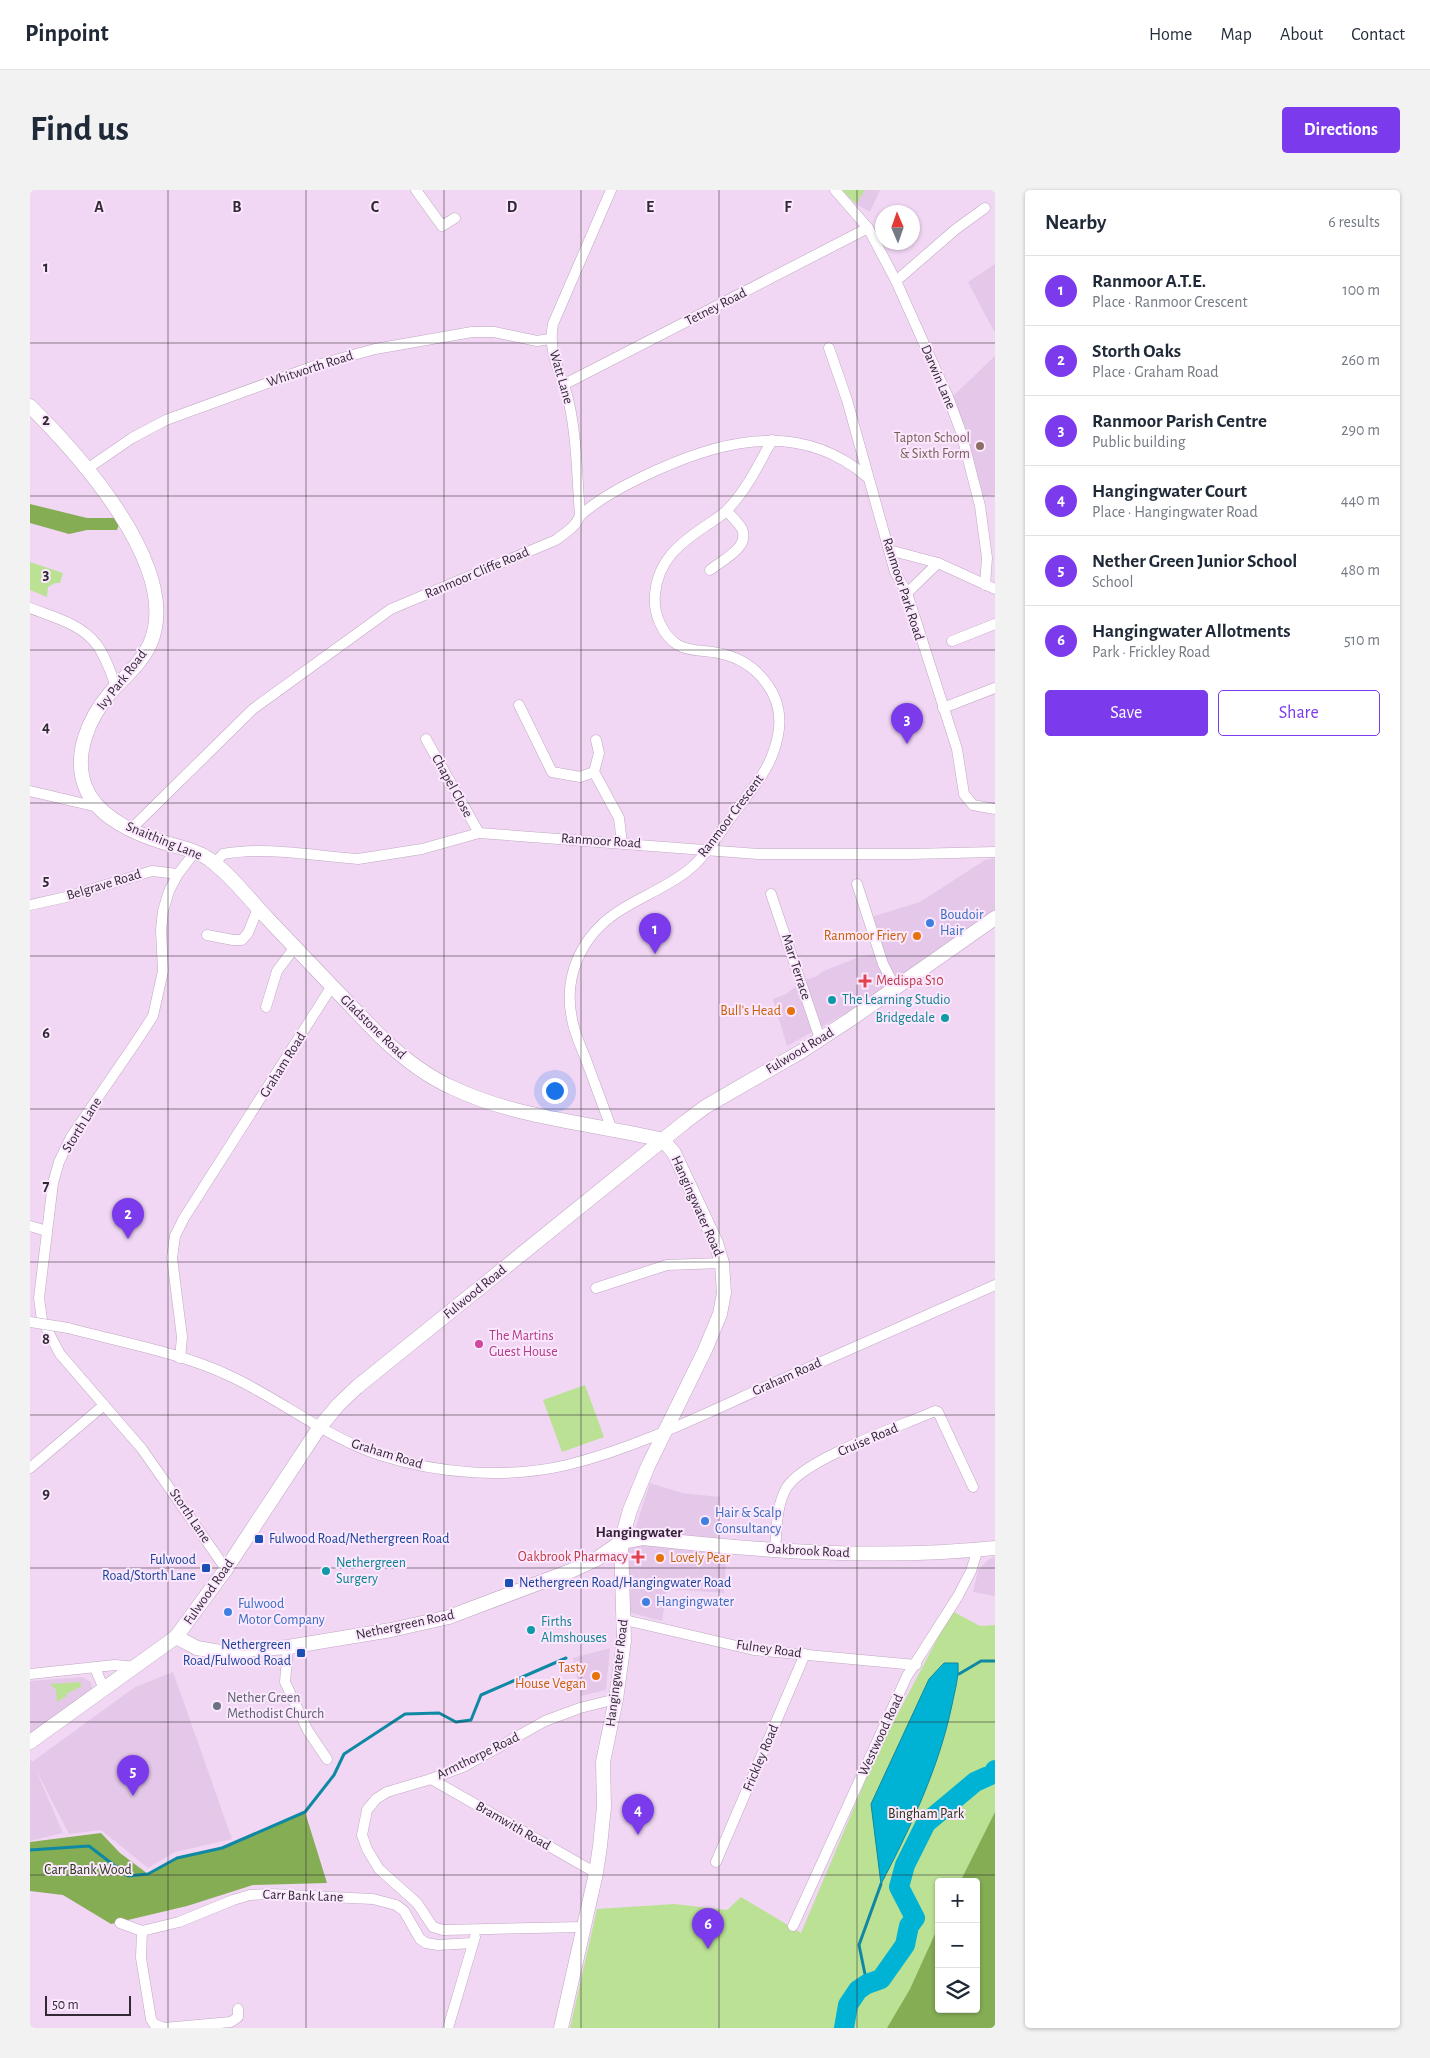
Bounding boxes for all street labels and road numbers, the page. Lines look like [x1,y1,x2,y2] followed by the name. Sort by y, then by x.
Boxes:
[683,286,749,328] street label: Tetney Road
[918,343,958,411] street label: Darwin Lane
[265,348,355,390] street label: Whitworth Road
[547,348,575,406] street label: Watt Lane
[880,536,926,642] street label: Ranmoor Park Road
[423,545,531,601] street label: Ranmoor Cliffe Road
[94,647,150,713] street label: Ivy Park Road
[429,752,475,820] street label: Chapel Close
[696,772,767,860] street label: Ranmoor Crescent
[124,819,204,863] street label: Snaithing Lane
[560,831,642,851] street label: Ranmoor Road
[65,867,143,903] street label: Belgrave Road
[779,932,813,1002] street label: Marr Terrace
[337,992,409,1062] street label: Gladstone Road
[764,1025,836,1077] street label: Fulwood Road
[257,1030,309,1100] street label: Graham Road
[60,1095,104,1155] street label: Storth Lane
[669,1154,725,1258] street label: Hangingwater Road
[441,1263,509,1321] street label: Fulwood Road
[750,1356,824,1398] street label: Graham Road
[836,1421,900,1459] street label: Cruise Road
[350,1436,424,1472] street label: Graham Road
[167,1486,213,1546] street label: Storth Lane
[766,1542,850,1560] street label: Oakbrook Road
[181,1557,237,1627] street label: Fulwood Road
[355,1608,455,1642] street label: Nethergreen Road
[603,1618,631,1728] street label: Hangingwater Road
[735,1637,803,1661] street label: Fulney Road
[856,1692,906,1778] street label: Westwood Road
[741,1722,781,1794] street label: Frickley Road
[434,1730,522,1782] street label: Armthorpe Road
[473,1799,553,1853] street label: Bramwith Road
[262,1888,344,1904] street label: Carr Bank Lane

